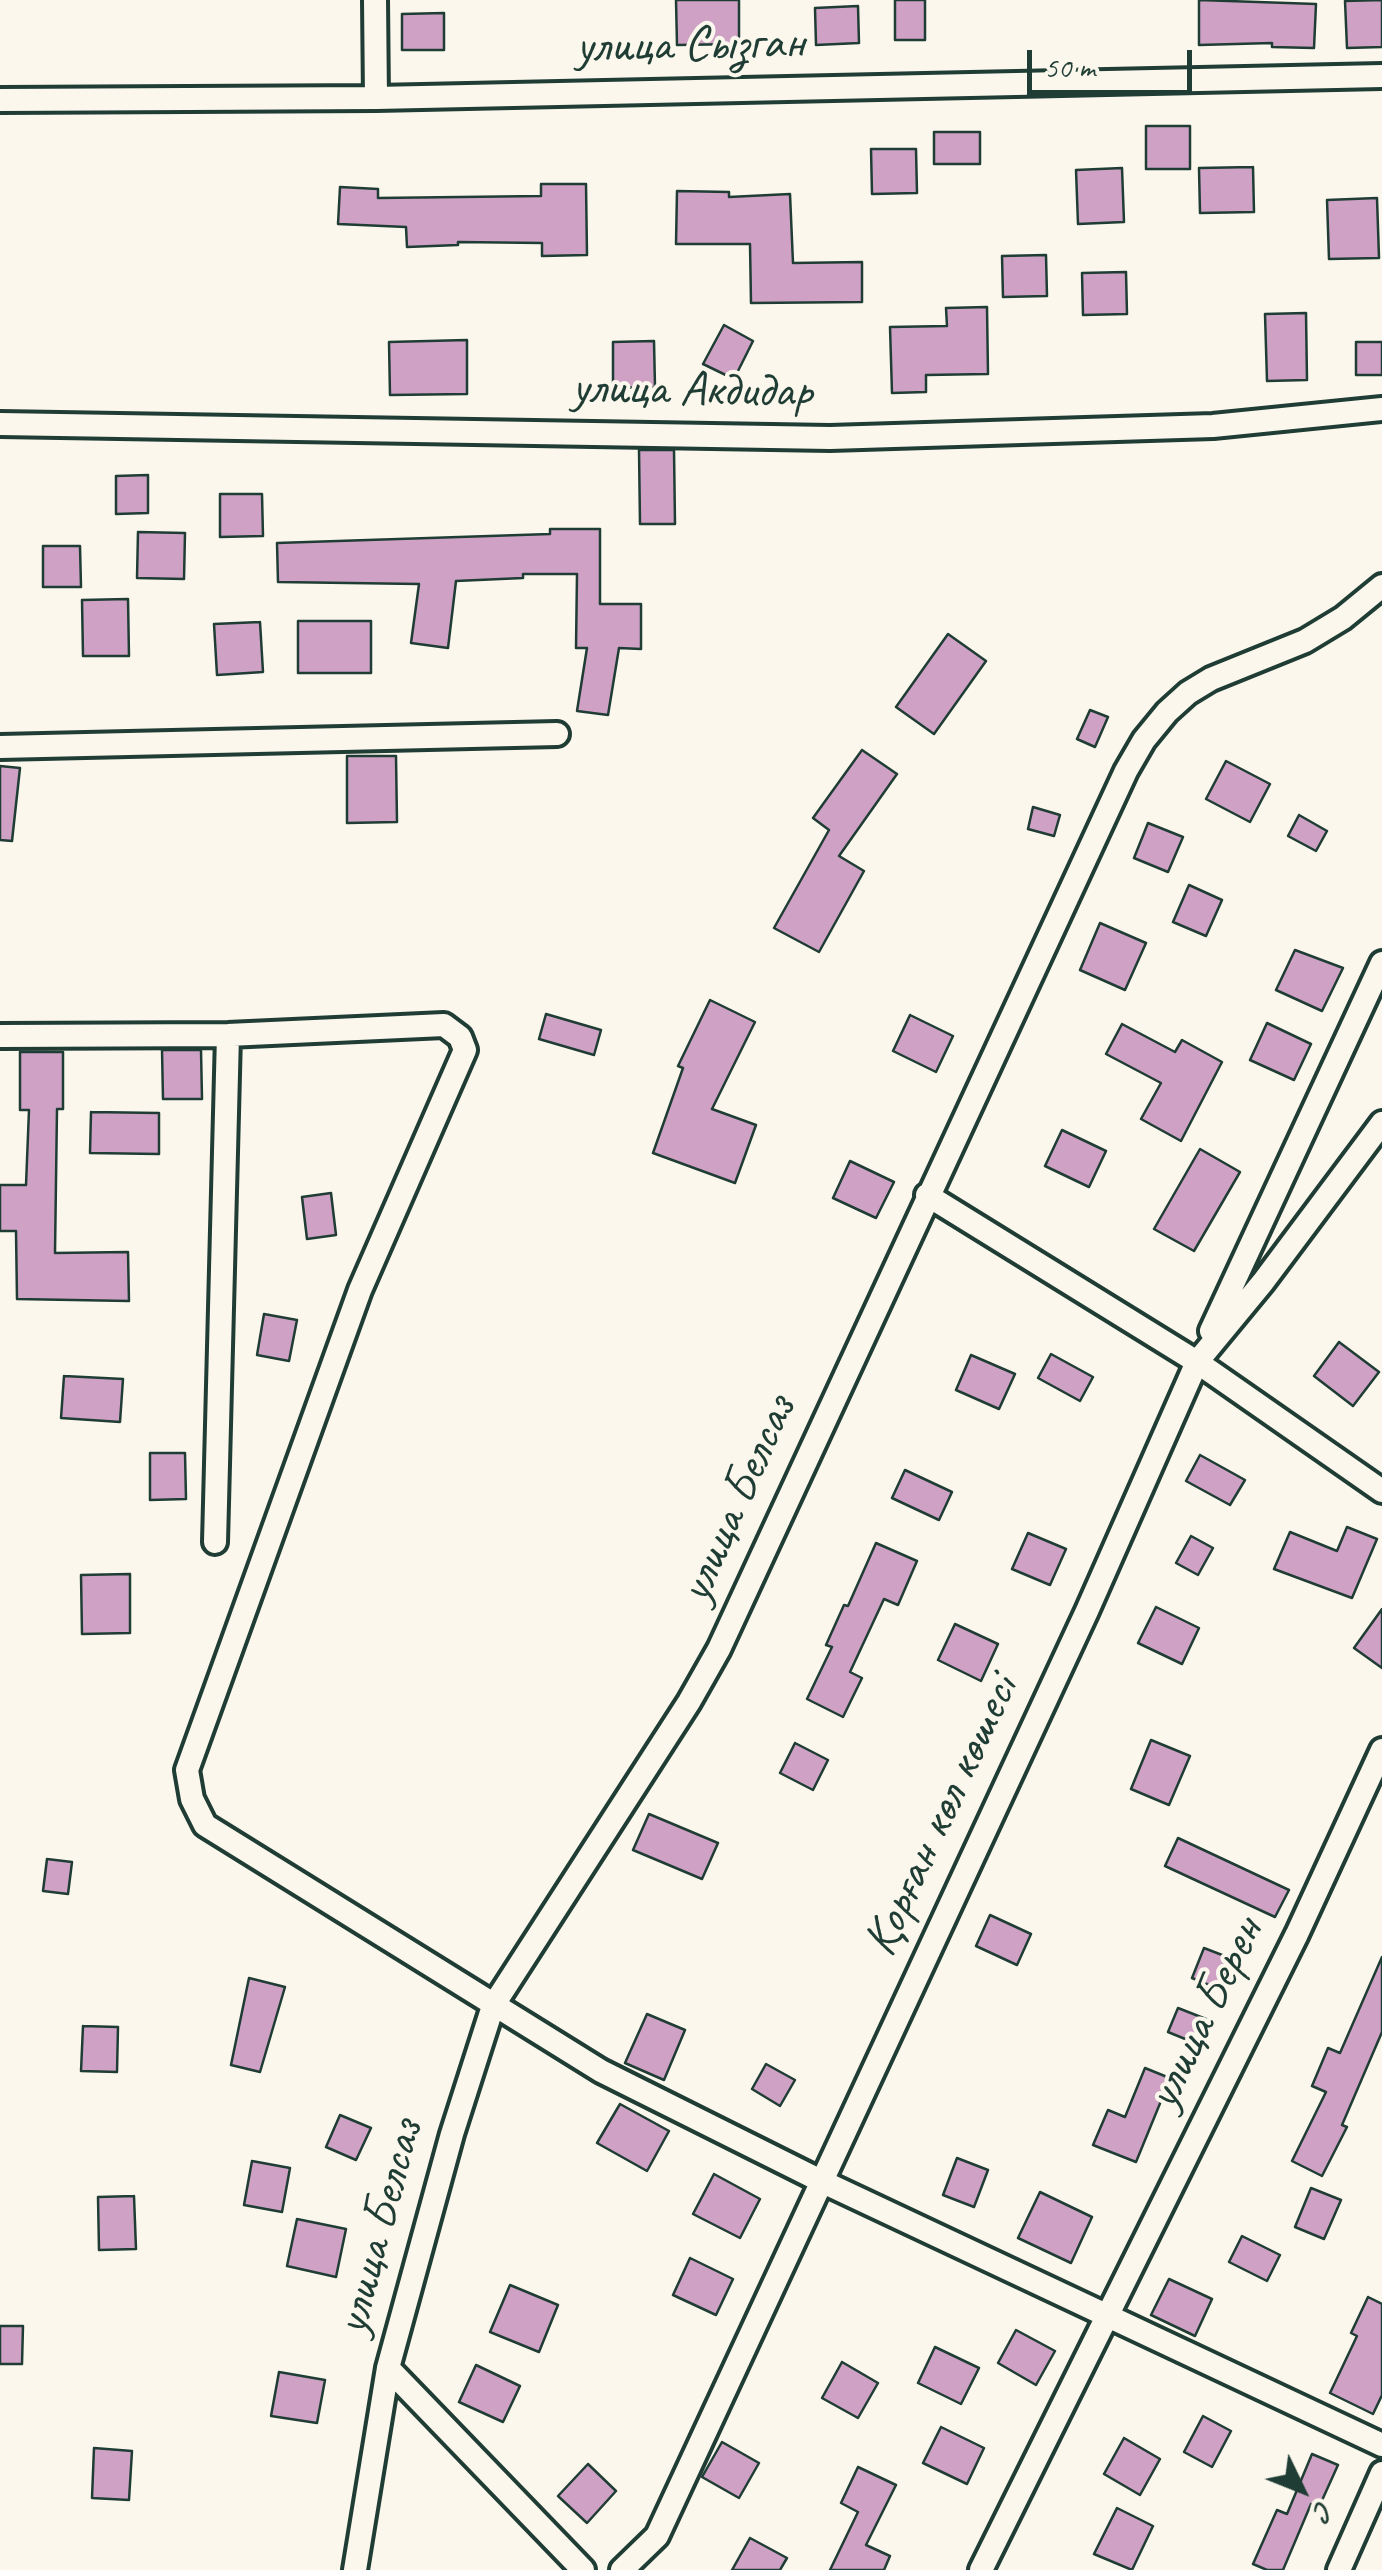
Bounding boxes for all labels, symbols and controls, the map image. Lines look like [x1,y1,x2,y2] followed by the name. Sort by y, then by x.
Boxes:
[575,14,805,78] street label: улица Сызган
[1032,30,1197,92] scale bar
[1044,48,1095,86] text: 50 m
[571,359,813,423] street label: улица Акдидар
[666,1388,810,1612] street label: улица Белсаз
[851,1666,1033,1966] street label: Қорған көл көшесі
[1134,1909,1278,2119] street label: улица Берен
[323,2115,437,2341] street label: улица Белсаз
[1252,2440,1352,2540] north arrow
[1307,2494,1342,2528] text: С

